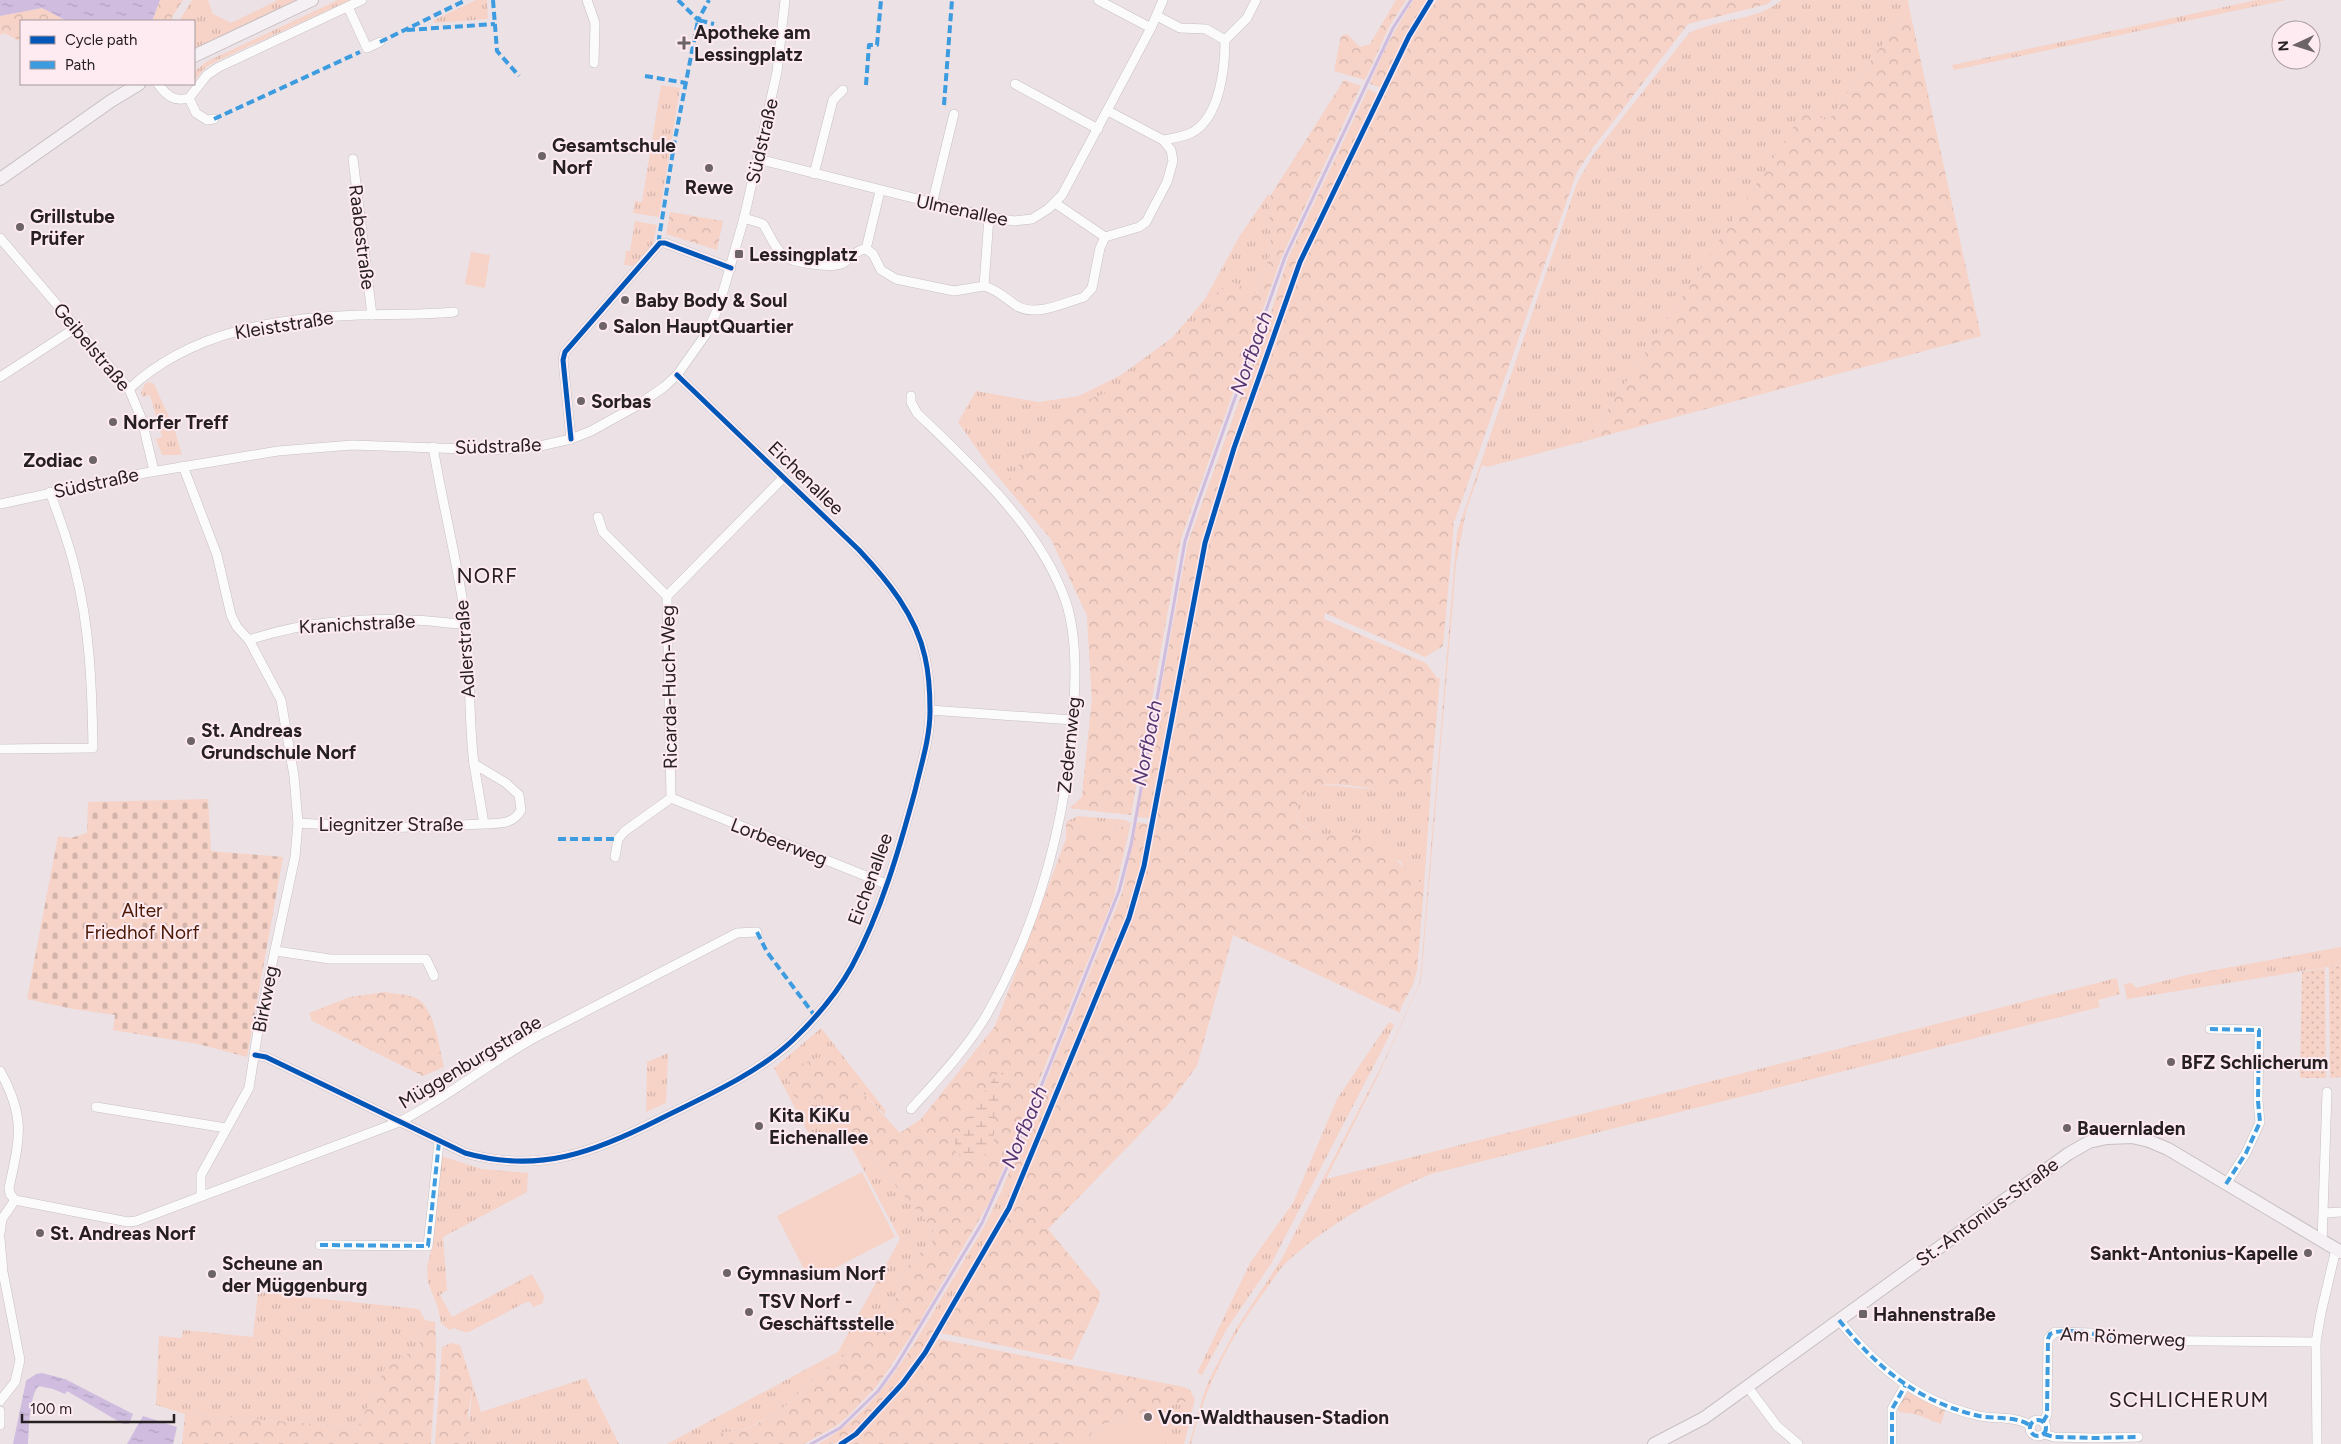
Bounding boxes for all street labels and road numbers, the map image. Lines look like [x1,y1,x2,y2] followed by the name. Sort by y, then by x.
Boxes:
[741,96,783,186] street label: Südstraße
[344,183,380,291] street label: Raabestraße
[914,189,1010,231] street label: Ulmenallee
[48,298,136,396] street label: Geibelstraße
[233,306,335,344] street label: Kleiststraße
[454,433,542,459] street label: Südstraße
[763,436,849,520] street label: Eichenallee
[51,463,141,503] street label: Südstraße
[450,599,480,699] street label: Adlerstraße
[656,605,682,769] street label: Ricarda-Huch-Weg
[298,609,416,639] street label: Kranichstraße
[1052,695,1086,795] street label: Zedernweg
[319,813,463,836] street label: Liegnitzer Straße
[727,813,831,871] street label: Lorbeerweg
[843,830,897,928] street label: Eichenallee
[247,963,283,1035] street label: Birkweg
[394,1010,546,1114] street label: Müggenburgstraße
[1911,1153,2063,1271] street label: St.-Antonius-Straße
[2060,1322,2186,1352] street label: Am Römerweg

